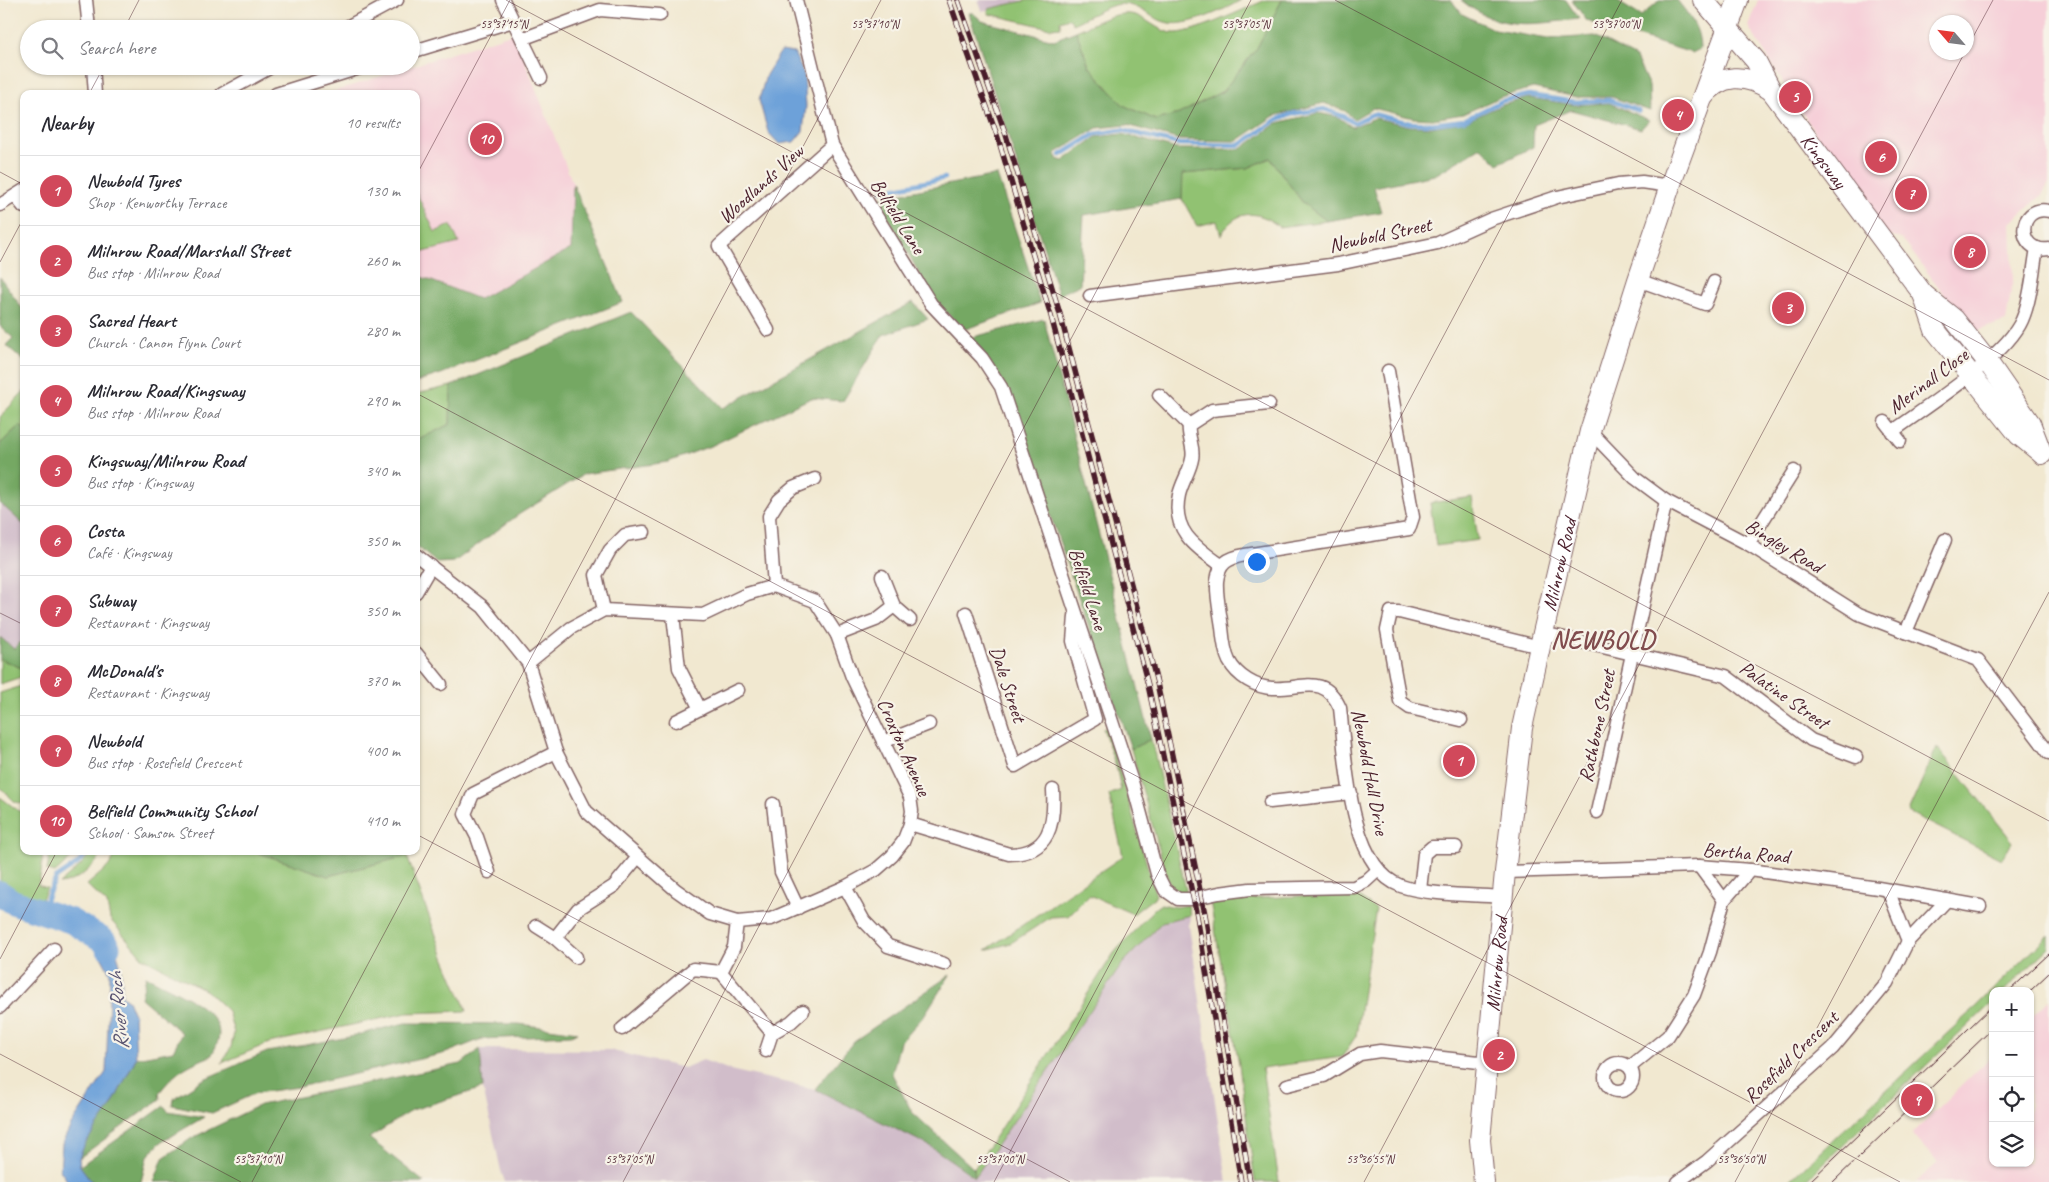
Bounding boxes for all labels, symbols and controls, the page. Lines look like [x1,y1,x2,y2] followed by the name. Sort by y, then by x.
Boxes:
[1929,15,1974,60] north arrow
[480,16,529,32] text: 53°37'15"N
[851,16,900,32] text: 53°37'10"N
[1222,16,1271,32] text: 53°37'05"N
[1592,16,1641,32] text: 53°37'00"N
[20,20,420,75] search box
[38,34,66,62] icon: search
[78,36,155,60] text: Search here
[1779,78,1811,116] pin: 5
[1662,96,1694,134] pin: 4
[40,110,93,136] text: Nearby
[346,113,400,133] text: 10 results
[470,120,502,158] pin: 10
[1795,129,1853,194] street label: Kingsway
[713,138,810,229] street label: Woodlands View
[1865,138,1897,176] pin: 6
[87,169,180,193] text: Newbold Tyres
[865,174,932,260] street label: Belfield Lane
[1895,175,1927,213] pin: 7
[52,181,60,201] text: 1
[366,181,400,201] text: 130 m
[87,193,226,213] text: Shop · Kenworthy Terrace
[1327,211,1436,258] street label: Newbold Street
[1954,233,1986,271] pin: 8
[87,239,290,263] text: Milnrow Road/Marshall Street
[52,251,60,271] text: 2
[366,251,400,271] text: 260 m
[87,263,219,283] text: Bus stop · Milnrow Road
[1772,289,1804,327] pin: 3
[87,309,176,333] text: Sacred Heart
[52,321,60,341] text: 3
[366,321,400,341] text: 280 m
[87,333,240,353] text: Church · Canon Flynn Court
[1883,342,1974,419] street label: Merinall Close
[87,379,244,403] text: Milnrow Road/Kingsway
[52,391,60,411] text: 4
[366,391,400,411] text: 290 m
[87,403,219,423] text: Bus stop · Milnrow Road
[87,449,244,473] text: Kingsway/Milnrow Road
[53,461,59,481] text: 5
[366,461,400,481] text: 340 m
[87,473,193,493] text: Bus stop · Kingsway
[1536,513,1583,613] street label: Milnrow Road
[1741,513,1830,581] street label: Bingley Road
[87,519,124,543] text: Costa
[52,531,60,551] text: 6
[366,531,400,551] text: 350 m
[87,543,172,563] text: Café · Kingsway
[1063,545,1113,634] street label: Belfield Lane
[1244,549,1270,575] your location
[87,589,135,613] text: Subway
[52,601,60,621] text: 7
[366,601,400,621] text: 350 m
[87,613,209,633] text: Restaurant · Kingsway
[1551,624,1657,656] district label: NEWBOLD
[984,643,1033,727] street label: Dale Street
[1735,655,1836,737] street label: Palatine Street
[87,659,162,683] text: McDonald's
[1573,665,1622,784] street label: Rathbone Street
[52,671,60,691] text: 8
[366,671,400,691] text: 370 m
[87,683,209,703] text: Restaurant · Kingsway
[871,694,937,801] street label: Croxton Avenue
[1346,707,1395,839] street label: Newbold Hall Drive
[87,729,141,753] text: Newbold
[52,741,60,761] text: 9
[366,741,400,761] text: 400 m
[1443,742,1475,780] pin: 1
[87,753,242,773] text: Bus stop · Rosefield Crescent
[87,799,256,823] text: Belfield Community School
[49,811,63,831] text: 10
[366,811,400,831] text: 410 m
[87,823,213,843] text: School · Samson Street
[1702,837,1793,870] street label: Bertha Road
[1480,913,1514,1012] street label: Milnrow Road
[101,969,134,1051] water label: River Roch
[1989,987,2034,1167] map controls
[1989,987,2034,1032] button: +
[1738,1004,1845,1108] street label: Rosefield Crescent
[1989,1032,2034,1077] button: −
[1483,1036,1515,1074] pin: 2
[1989,1077,2034,1122] button: locate
[1901,1081,1933,1119] pin: 9
[1989,1122,2034,1167] button: layers
[234,1151,283,1167] text: 53°37'10"N
[605,1151,654,1167] text: 53°37'05"N
[976,1151,1025,1167] text: 53°37'00"N
[1346,1151,1395,1167] text: 53°36'55"N
[1717,1151,1766,1167] text: 53°36'50"N

